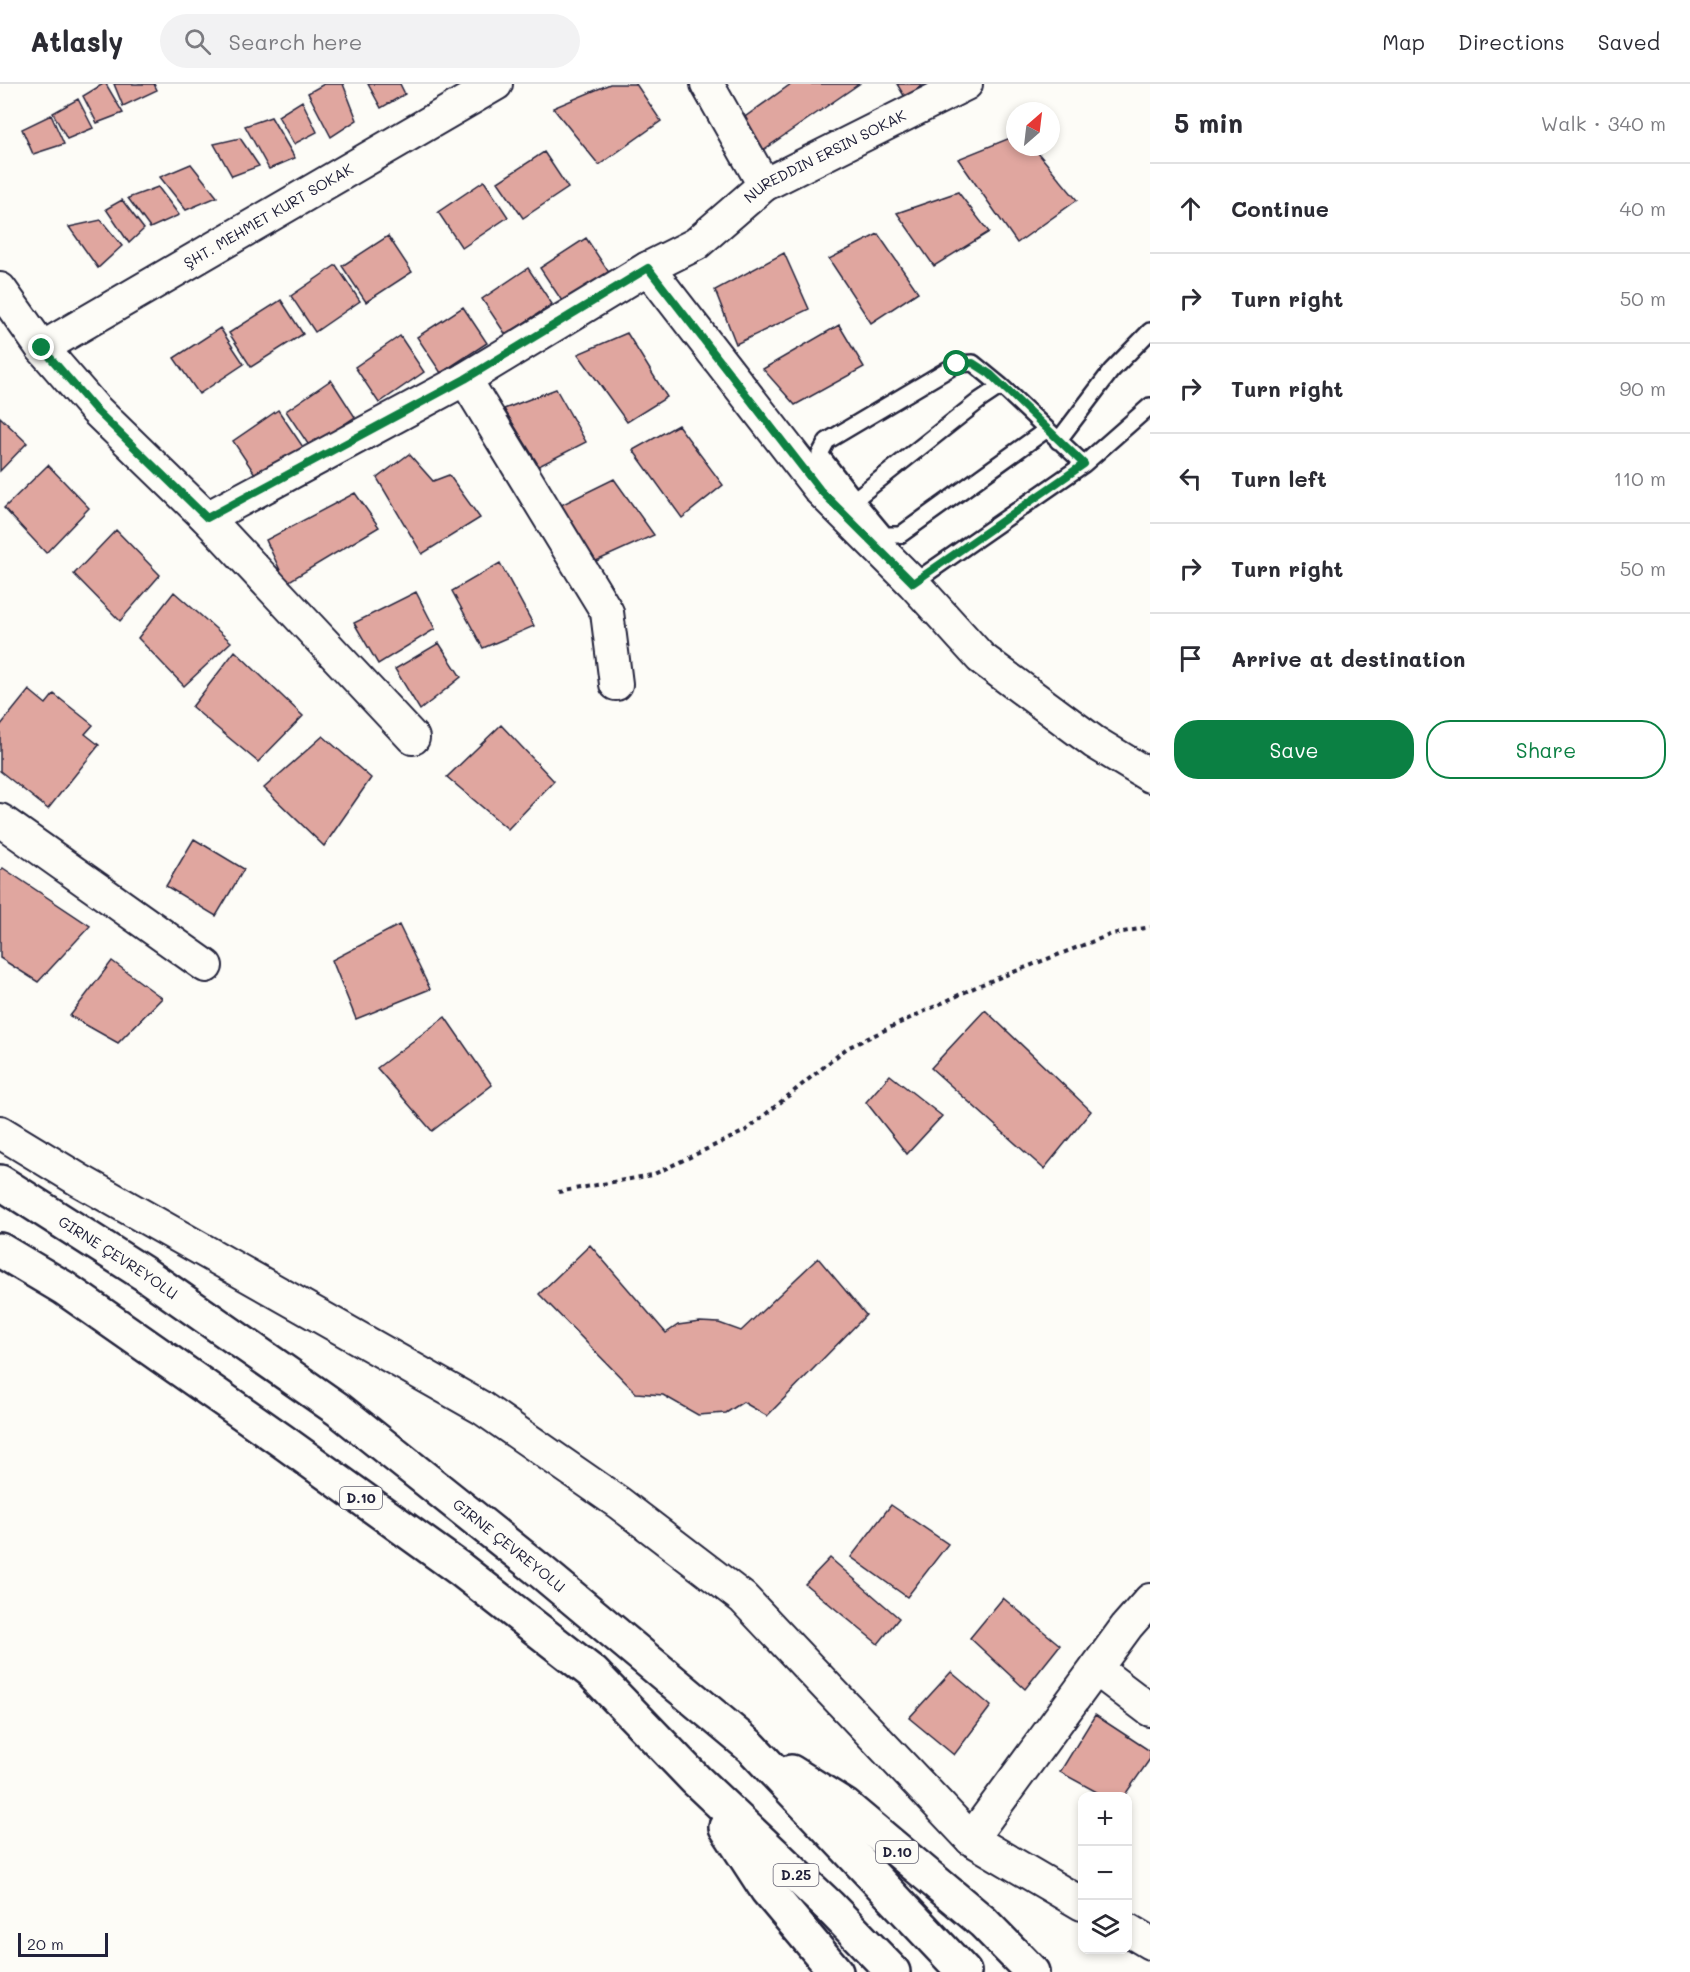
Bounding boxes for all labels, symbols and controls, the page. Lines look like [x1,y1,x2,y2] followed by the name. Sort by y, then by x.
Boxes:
[160,14,580,68] search box
[30,23,124,59] text: Atlasly
[181,25,214,58] icon: search
[229,27,362,56] text: Search here
[1382,28,1425,55] text: Map
[1458,28,1565,55] text: Directions
[1598,28,1660,55] text: Saved
[1006,102,1060,156] north arrow
[739,105,909,207] street label: NUREDDIN ERSIN SOKAK
[1174,106,1243,140] text: 5 min
[1541,110,1666,136] text: Walk · 340 m
[180,158,356,273] street label: ŞHT. MEHMET KURT SOKAK
[1174,192,1207,225] icon: ahead
[1231,194,1329,223] text: Continue
[1620,195,1666,221] text: 40 m
[1174,282,1207,315] icon: right
[1231,284,1343,313] text: Turn right
[1620,285,1666,311] text: 50 m
[28,334,54,360] route end
[943,350,969,376] route start
[1174,372,1207,405] icon: right
[1231,374,1343,403] text: Turn right
[1620,375,1666,401] text: 90 m
[1174,462,1207,495] icon: left
[1231,464,1327,493] text: Turn left
[1613,465,1666,491] text: 110 m
[1174,552,1207,585] icon: right
[1231,554,1343,583] text: Turn right
[1620,555,1666,581] text: 50 m
[1174,642,1207,675] icon: arrive
[1231,644,1466,673] text: Arrive at destination
[1174,720,1414,779] button: Save
[1426,720,1666,779] button: Share
[55,1211,182,1303] street label: GIRNE ÇEVREYOLU
[340,1487,382,1509] road number: D.10
[449,1494,570,1596] street label: GIRNE ÇEVREYOLU
[1078,1792,1132,1954] map controls
[1078,1792,1132,1846] button: +
[876,1841,918,1863] road number: D.10
[1078,1846,1132,1900] button: −
[774,1864,818,1886] road number: D.25
[1078,1900,1132,1954] button: layers
[18,1930,108,1958] scale bar
[27,1933,64,1954] text: 20 m

